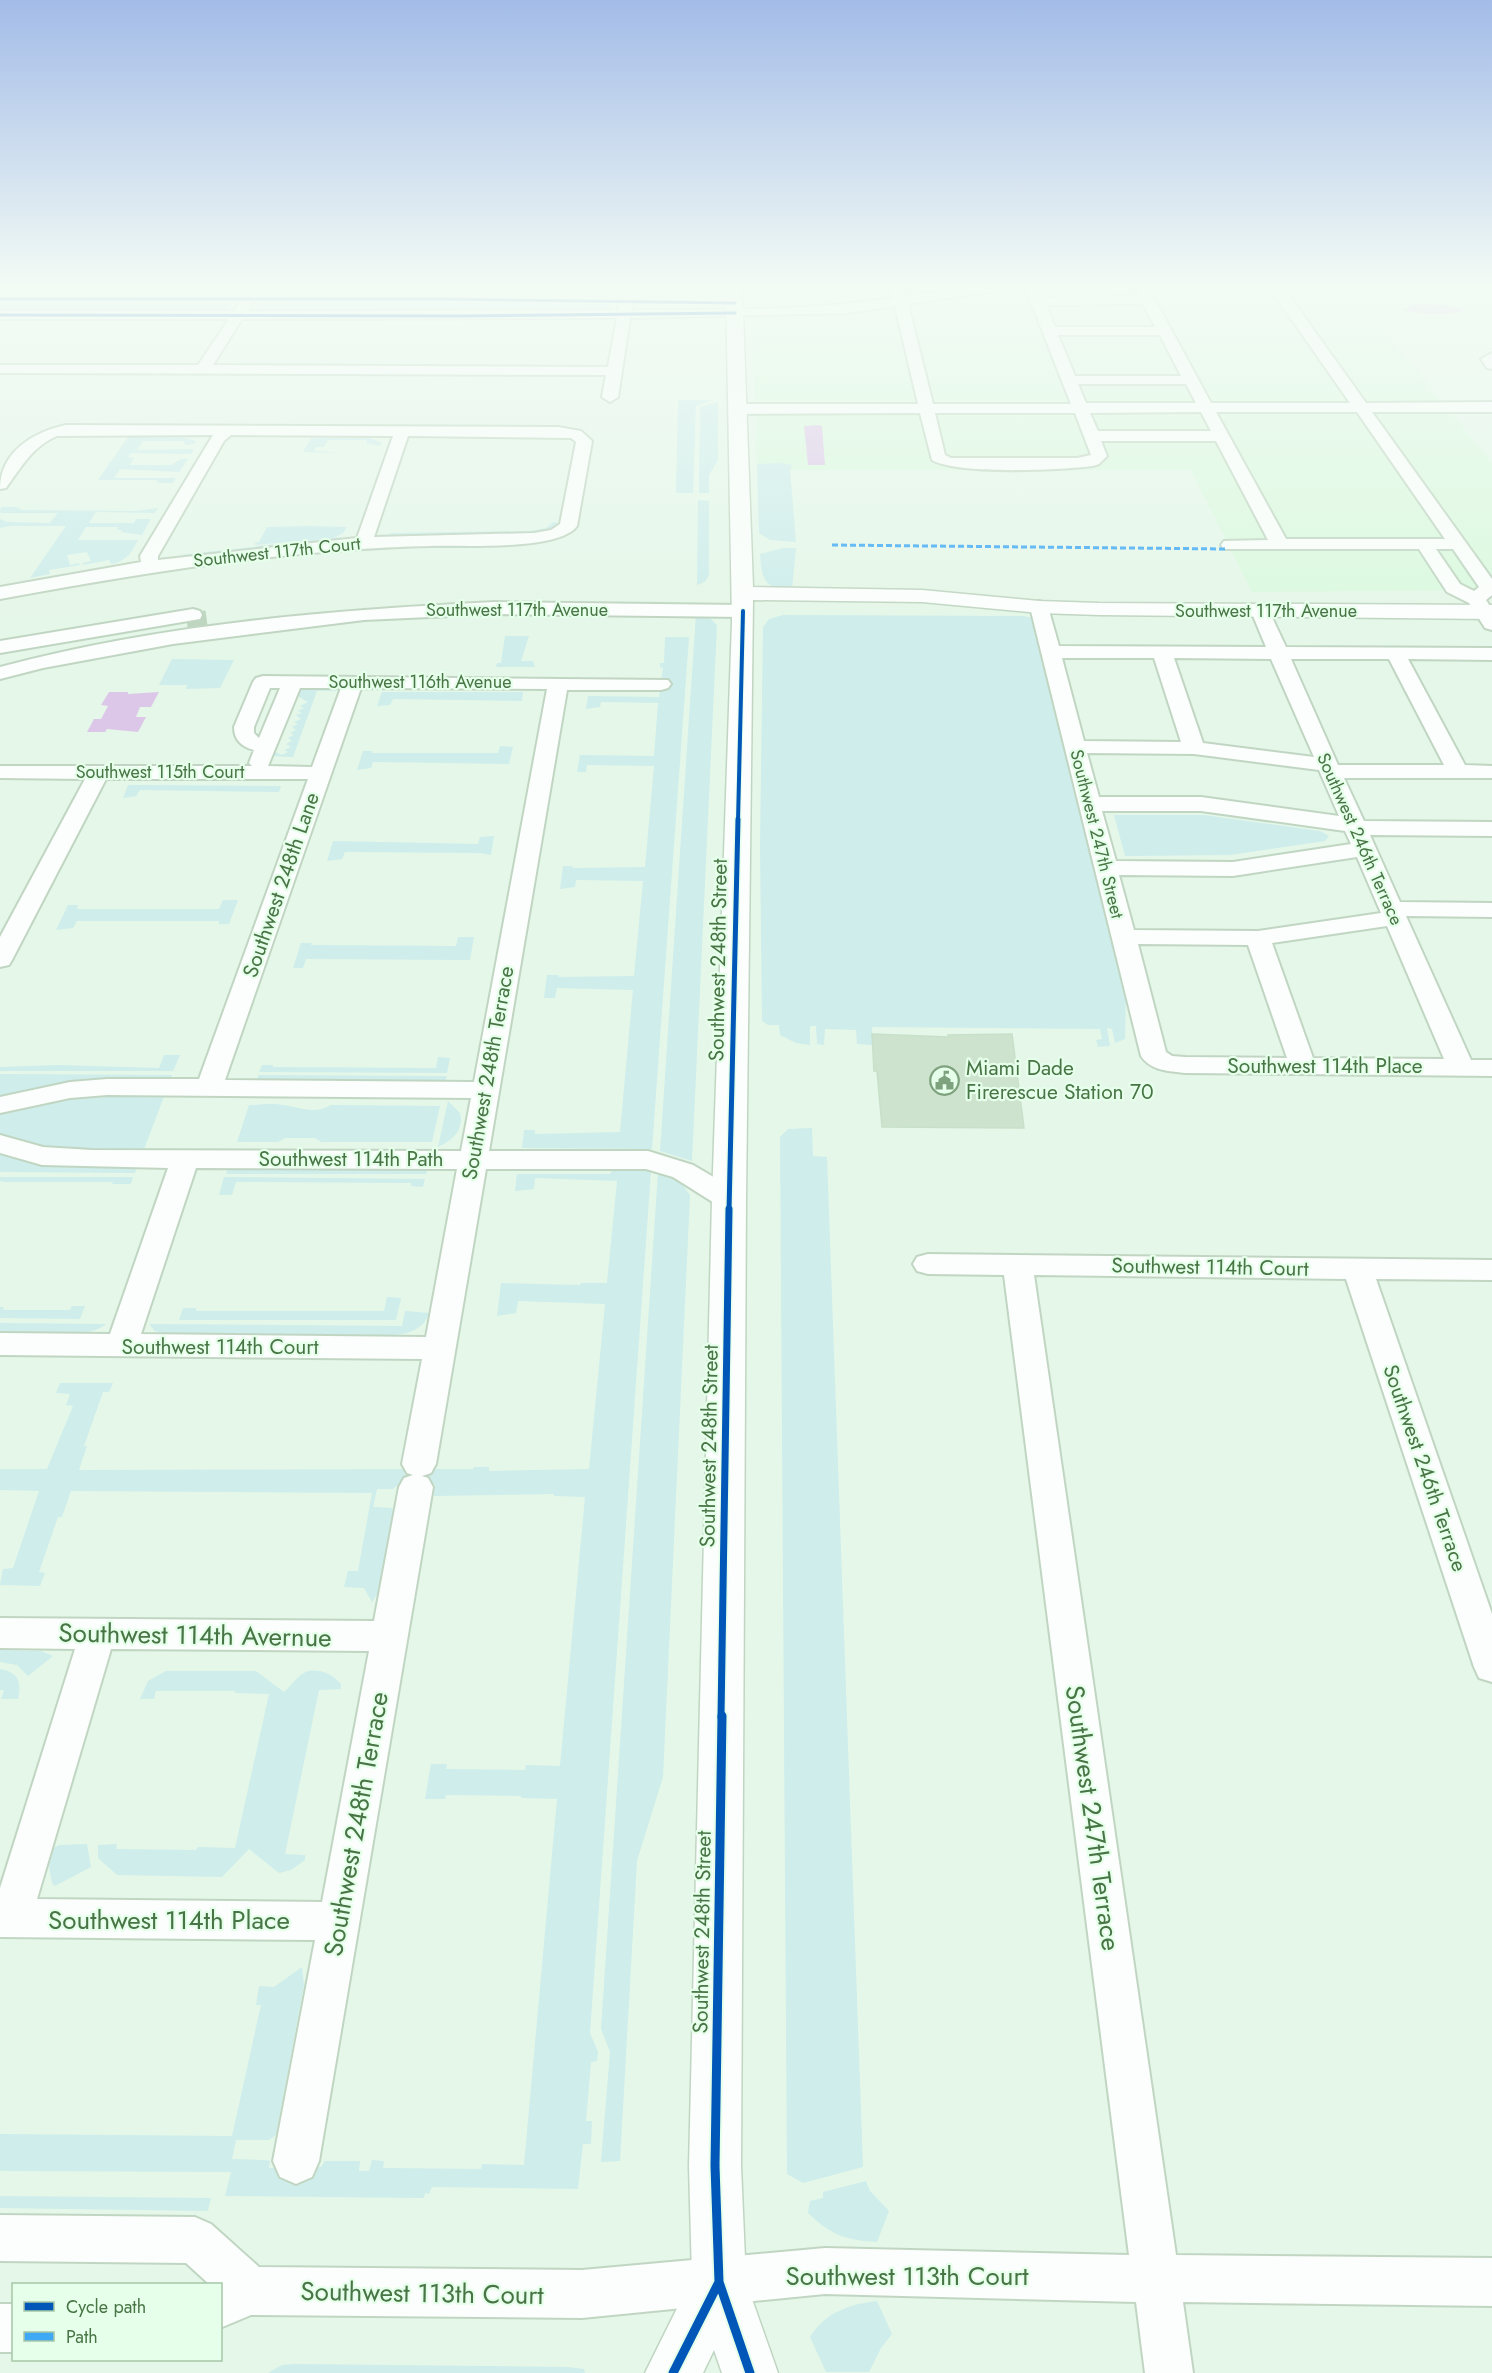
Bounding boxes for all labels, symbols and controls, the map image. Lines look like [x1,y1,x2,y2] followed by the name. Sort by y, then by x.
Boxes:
[192,530,363,574] street label: Southwest 117th Court
[426,597,608,623] street label: Southwest 117th Avenue
[1175,598,1357,624] street label: Southwest 117th Avenue
[329,669,511,695] street label: Southwest 116th Avenue
[1063,747,1131,922] street label: Southwest 247th Street
[1310,749,1410,929] street label: Southwest 246th Terrace
[76,759,245,785] street label: Southwest 115th Court
[235,788,327,982] street label: Southwest 248th Lane
[701,858,735,1062] street label: Southwest 248th Street
[454,964,522,1182] street label: Southwest 248th Terrace
[1227,1051,1423,1081] street label: Southwest 114th Place
[966,1053,1154,1107] place label: Miami Dade Firerescue Station 70
[929,1064,961,1096] public building icon: Miami Dade Firerescue Station 70
[258,1144,444,1174] street label: Southwest 114th Path
[1111,1250,1309,1284] street label: Southwest 114th Court
[121,1332,319,1362] street label: Southwest 114th Court
[692,1344,726,1548] street label: Southwest 248th Street
[1375,1361,1475,1576] street label: Southwest 246th Terrace
[58,1614,332,1656] street label: Southwest 114th Avernue
[1056,1683,1130,1953] street label: Southwest 247th Terrace
[314,1689,398,1959] street label: Southwest 248th Terrace
[685,1830,719,2034] street label: Southwest 248th Street
[48,1901,290,1939] street label: Southwest 114th Place
[785,2257,1029,2295] street label: Southwest 113th Court
[300,2272,545,2314] street label: Southwest 113th Court
[12,2283,222,2361] legend
[66,2294,146,2320] text: Cycle path
[66,2324,98,2350] text: Path

